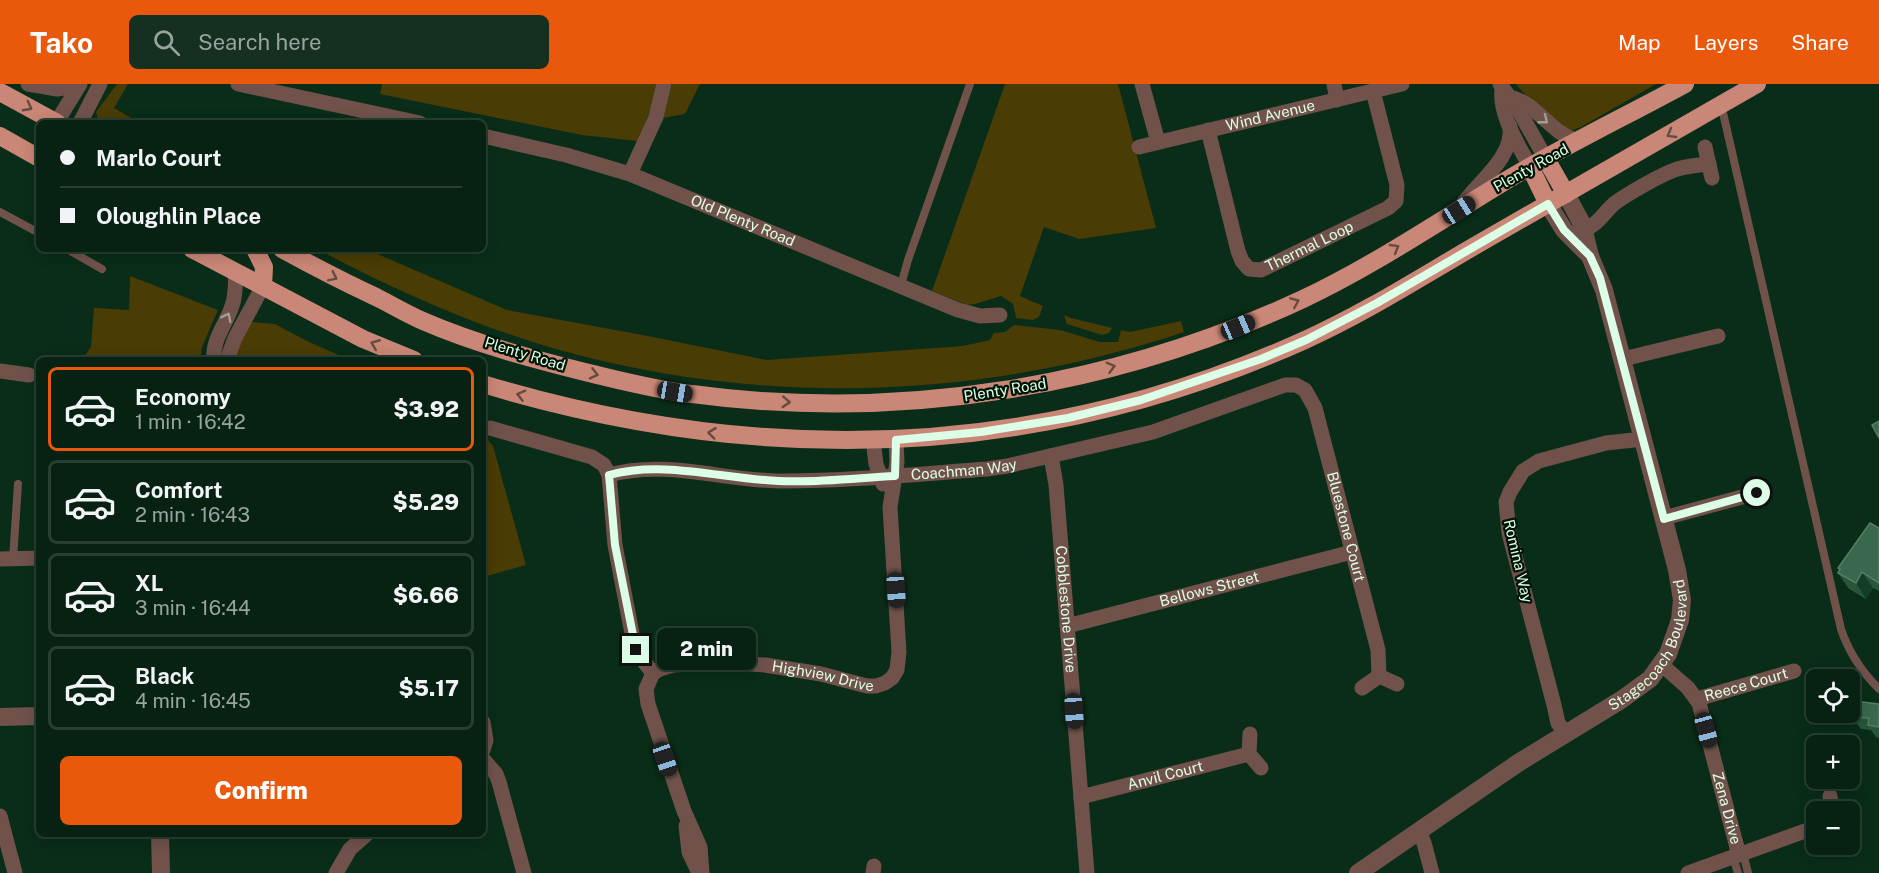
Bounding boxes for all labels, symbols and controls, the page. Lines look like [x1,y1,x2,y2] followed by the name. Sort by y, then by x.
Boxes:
[129,15,549,69] search box
[30,26,93,59] text: Tako
[150,26,183,59] icon: search
[198,29,322,55] text: Search here
[1618,30,1661,55] text: Map
[1694,30,1758,55] text: Layers
[1791,30,1849,55] text: Share
[1224,96,1316,134] street label: Wind Avenue
[22,100,32,111] one-way arrow
[1537,112,1548,123] one-way arrow
[1667,126,1677,138] one-way arrow
[1490,140,1571,195] street label: Plenty Road
[96,145,222,171] text: Marlo Court
[688,191,798,249] street label: Old Plenty Road
[1439,193,1479,227] car
[96,203,261,229] text: Oloughlin Place
[1262,217,1356,275] street label: Thermal Loop
[1389,244,1399,255] one-way arrow
[327,269,338,281] one-way arrow
[1288,297,1299,309] one-way arrow
[1218,312,1258,342] car
[219,313,231,324] one-way arrow
[483,333,568,374] street label: Plenty Road
[370,338,381,351] one-way arrow
[1106,362,1116,375] one-way arrow
[589,366,599,379] one-way arrow
[962,375,1048,404] street label: Plenty Road
[656,380,694,404] car
[63,382,117,436] icon: car
[135,384,231,410] text: Economy
[516,390,526,403] one-way arrow
[393,396,459,422] text: $3.92
[782,396,791,409] one-way arrow
[135,410,246,434] text: 1 min · 16:42
[707,428,716,440] one-way arrow
[910,455,1018,483] street label: Coachman Way
[1324,470,1369,584] street label: Bluestone Court
[63,475,117,529] icon: car
[135,477,222,503] text: Comfort
[1743,479,1770,506] route start
[393,489,459,515] text: $5.29
[135,503,250,527] text: 2 min · 16:43
[1501,518,1536,604] street label: Romina Way
[1053,545,1080,673] street label: Cobblestone Drive
[1158,567,1261,610] street label: Bellows Street
[63,568,117,622] icon: car
[135,570,163,596] text: XL
[886,571,906,609] car
[1605,578,1690,714] street label: Stagecoach Boulevard
[393,582,459,608] text: $6.66
[135,596,251,620] text: 3 min · 16:44
[657,629,756,671] callout: 2 min
[622,636,649,663] route end
[680,637,733,661] text: 2 min
[771,657,874,694] street label: Highview Drive
[63,661,117,715] icon: car
[135,663,194,689] text: Black
[1702,664,1790,704] street label: Reece Court
[1806,669,1860,855] map controls
[1806,669,1860,723] button: locate
[399,675,459,701] text: $5.17
[135,689,251,713] text: 4 min · 16:45
[1064,692,1084,730] car
[1693,710,1719,750] car
[1806,735,1860,789] button: +
[651,739,679,779] car
[60,756,462,825] button: Confirm
[1125,757,1205,793] street label: Anvil Court
[1709,770,1745,846] street label: Zena Drive
[1806,801,1860,855] button: −

